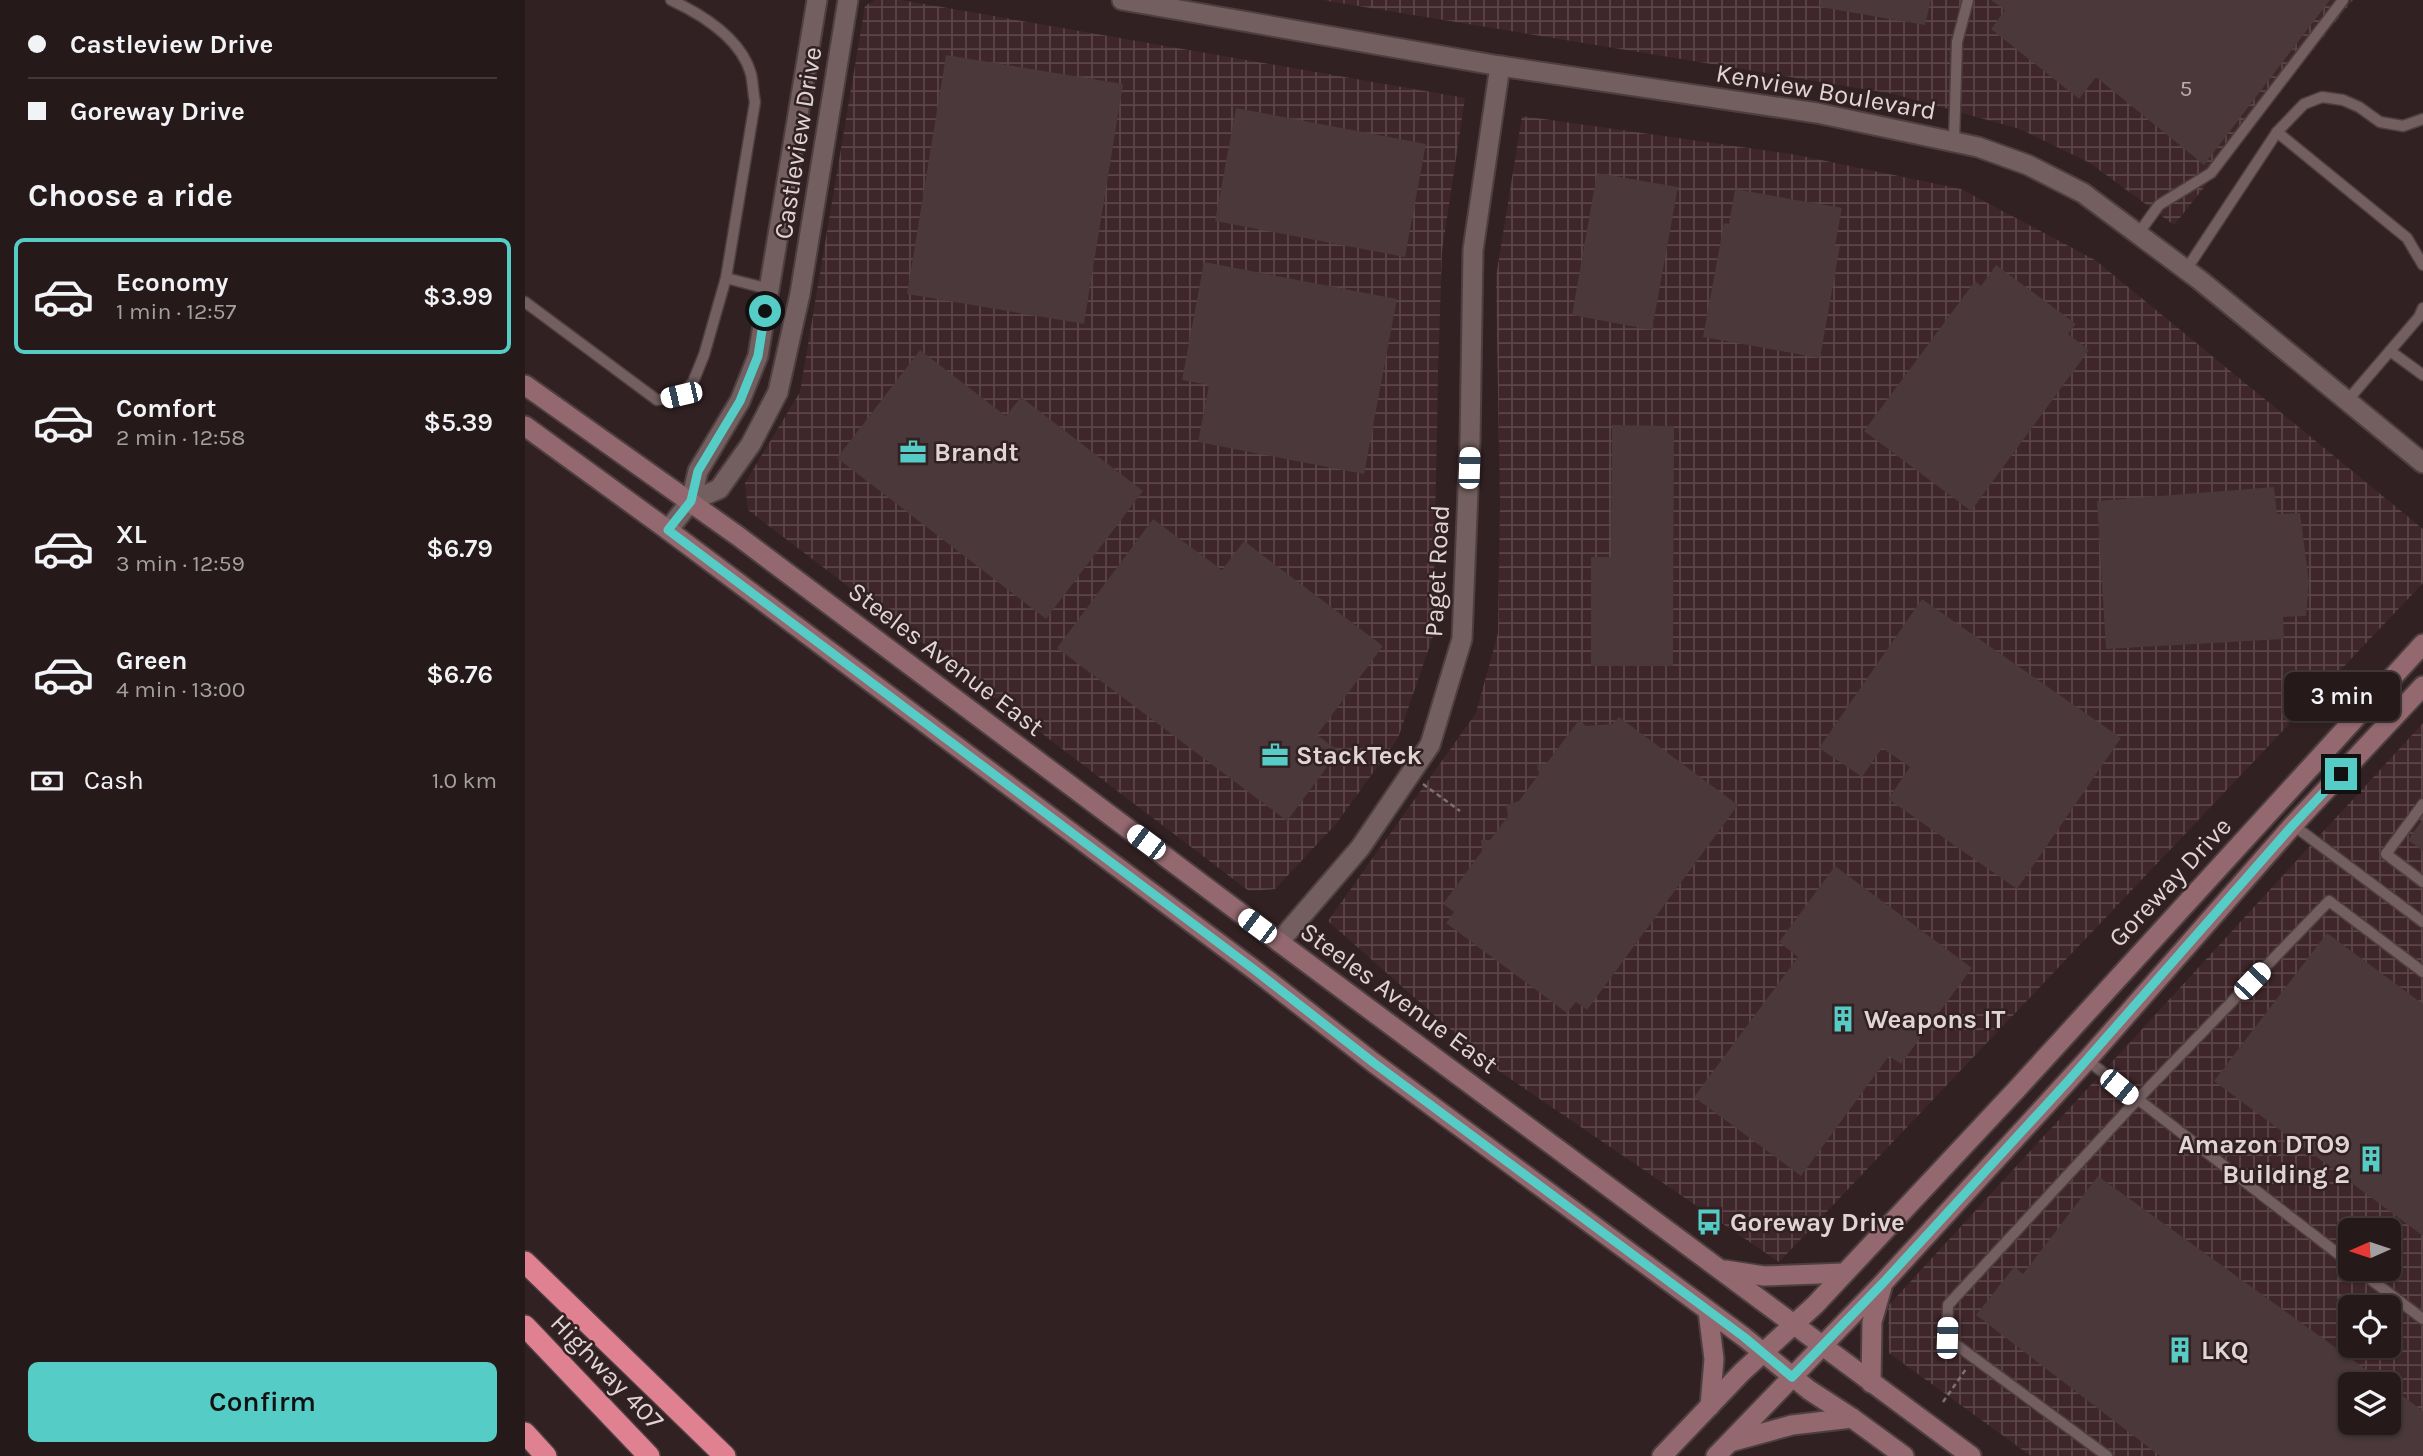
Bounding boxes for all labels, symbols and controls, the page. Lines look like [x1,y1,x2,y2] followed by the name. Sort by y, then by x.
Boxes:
[70,29,273,60] text: Castleview Drive
[767,45,829,241] street label: Castleview Drive
[1714,57,1938,127] street label: Kenview Boulevard
[2180,75,2192,102] house number: 5
[70,96,245,127] text: Goreway Drive
[28,177,233,214] text: Choose a ride
[32,265,95,328] icon: car
[116,267,228,298] text: Economy
[423,281,493,312] text: $3.99
[749,295,781,327] route start
[116,298,236,325] text: 1 min · 12:57
[659,380,704,410] car
[32,391,95,454] icon: car
[116,393,217,424] text: Comfort
[424,407,493,438] text: $5.39
[116,424,245,451] text: 2 min · 12:58
[898,437,928,467] office icon: Brandt
[934,437,1019,468] place label: Brandt
[1458,447,1481,489] car
[1418,504,1456,638] street label: Paget Road
[32,517,95,580] icon: car
[116,519,147,550] text: XL
[426,533,493,564] text: $6.79
[116,550,245,577] text: 3 min · 12:59
[842,575,1050,743] street label: Steeles Avenue East
[32,643,95,706] icon: car
[116,645,188,676] text: Green
[426,659,493,690] text: $6.76
[2283,672,2399,722] callout: 3 min
[116,676,245,703] text: 4 min · 13:00
[2310,683,2374,710] text: 3 min
[1260,740,1290,770] office icon: StackTeck
[1296,740,1422,771] place label: StackTeck
[2325,758,2357,790] route end
[28,762,66,800] icon: cash
[84,765,144,796] text: Cash
[432,767,497,794] text: 1.0 km
[2102,811,2238,953] street label: Goreway Drive
[1123,821,1170,863] car
[1234,905,1281,947] car
[1294,916,1504,1080] street label: Steeles Avenue East
[2230,959,2275,1003] car
[1828,1004,1858,1034] building icon: Weapons IT
[1864,1004,2006,1035] place label: Weapons IT
[2097,1066,2142,1108] car
[2178,1129,2350,1190] place label: Amazon DTO9 Building 2
[2356,1144,2386,1174] building icon: Amazon DTO9 Building 2
[1694,1207,1724,1237] bus stop icon: Goreway Drive
[1730,1207,1905,1238] place label: Goreway Drive
[2338,1218,2401,1281] north arrow
[2338,1218,2401,1435] map controls
[2338,1295,2401,1358] button: locate
[544,1308,670,1436] street label: Highway 407
[1936,1317,1959,1359] car
[2165,1335,2195,1365] building icon: LKQ
[2201,1335,2249,1366] place label: LKQ
[28,1362,497,1442] button: Confirm
[2338,1372,2401,1435] button: layers

